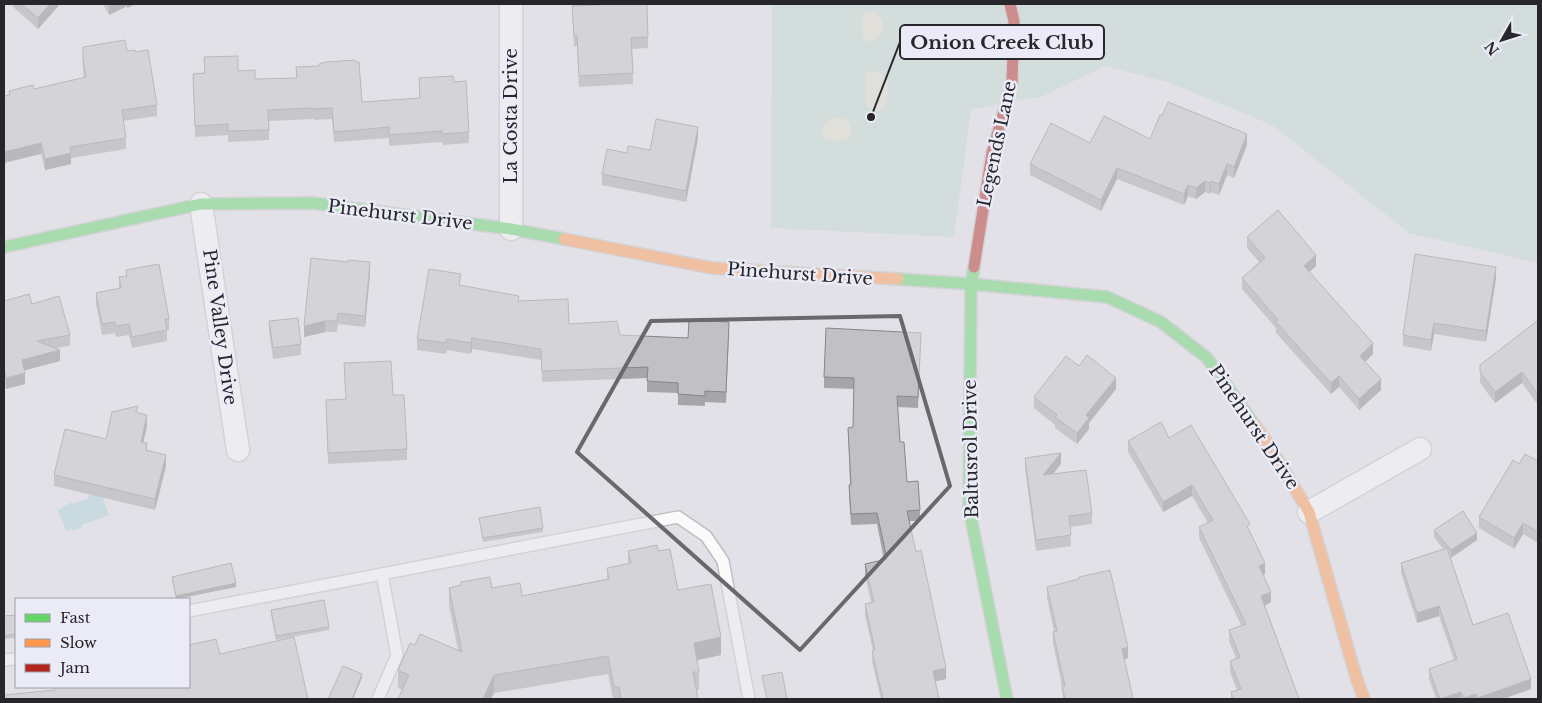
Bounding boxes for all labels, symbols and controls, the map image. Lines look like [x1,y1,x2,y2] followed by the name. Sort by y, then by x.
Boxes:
[1477,15,1527,65] north arrow
[900,25,1104,59] callout: Onion Creek Club
[910,31,1094,54] text: Onion Creek Club
[1481,37,1503,59] text: N
[500,48,522,184] street label: La Costa Drive
[973,79,1021,209] street label: Legends Lane
[326,195,474,235] street label: Pinehurst Drive
[198,248,242,406] street label: Pine Valley Drive
[726,258,874,290] street label: Pinehurst Drive
[1204,360,1304,494] street label: Pinehurst Drive
[959,379,983,519] street label: Baltusrol Drive
[15,598,190,688] legend
[60,608,91,627] text: Fast
[60,633,97,652] text: Slow
[58,658,90,677] text: Jam

